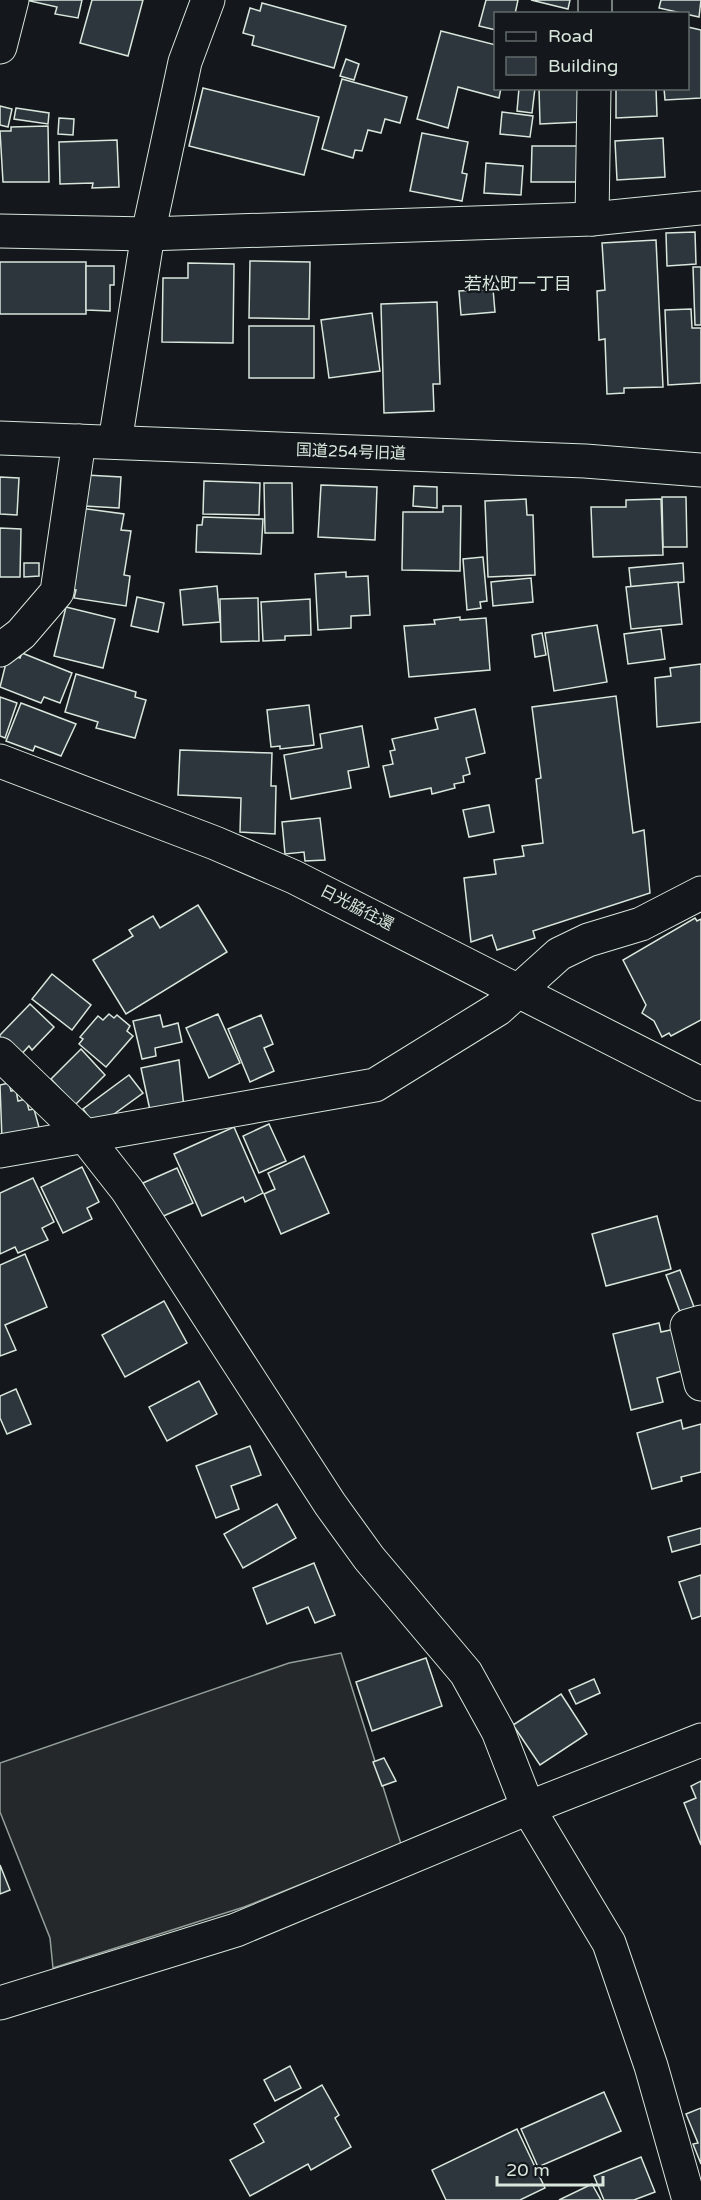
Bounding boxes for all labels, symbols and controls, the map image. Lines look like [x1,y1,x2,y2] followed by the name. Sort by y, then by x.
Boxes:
[494,12,689,90] legend
[548,25,593,47] text: Road
[548,55,618,77] text: Building
[464,273,572,295] district label: 若松町一丁目
[296,440,406,464] street label: 国道254号旧道
[317,881,397,935] street label: 日光脇往還
[497,2149,604,2187] scale bar
[506,2159,550,2181] text: 20 m

